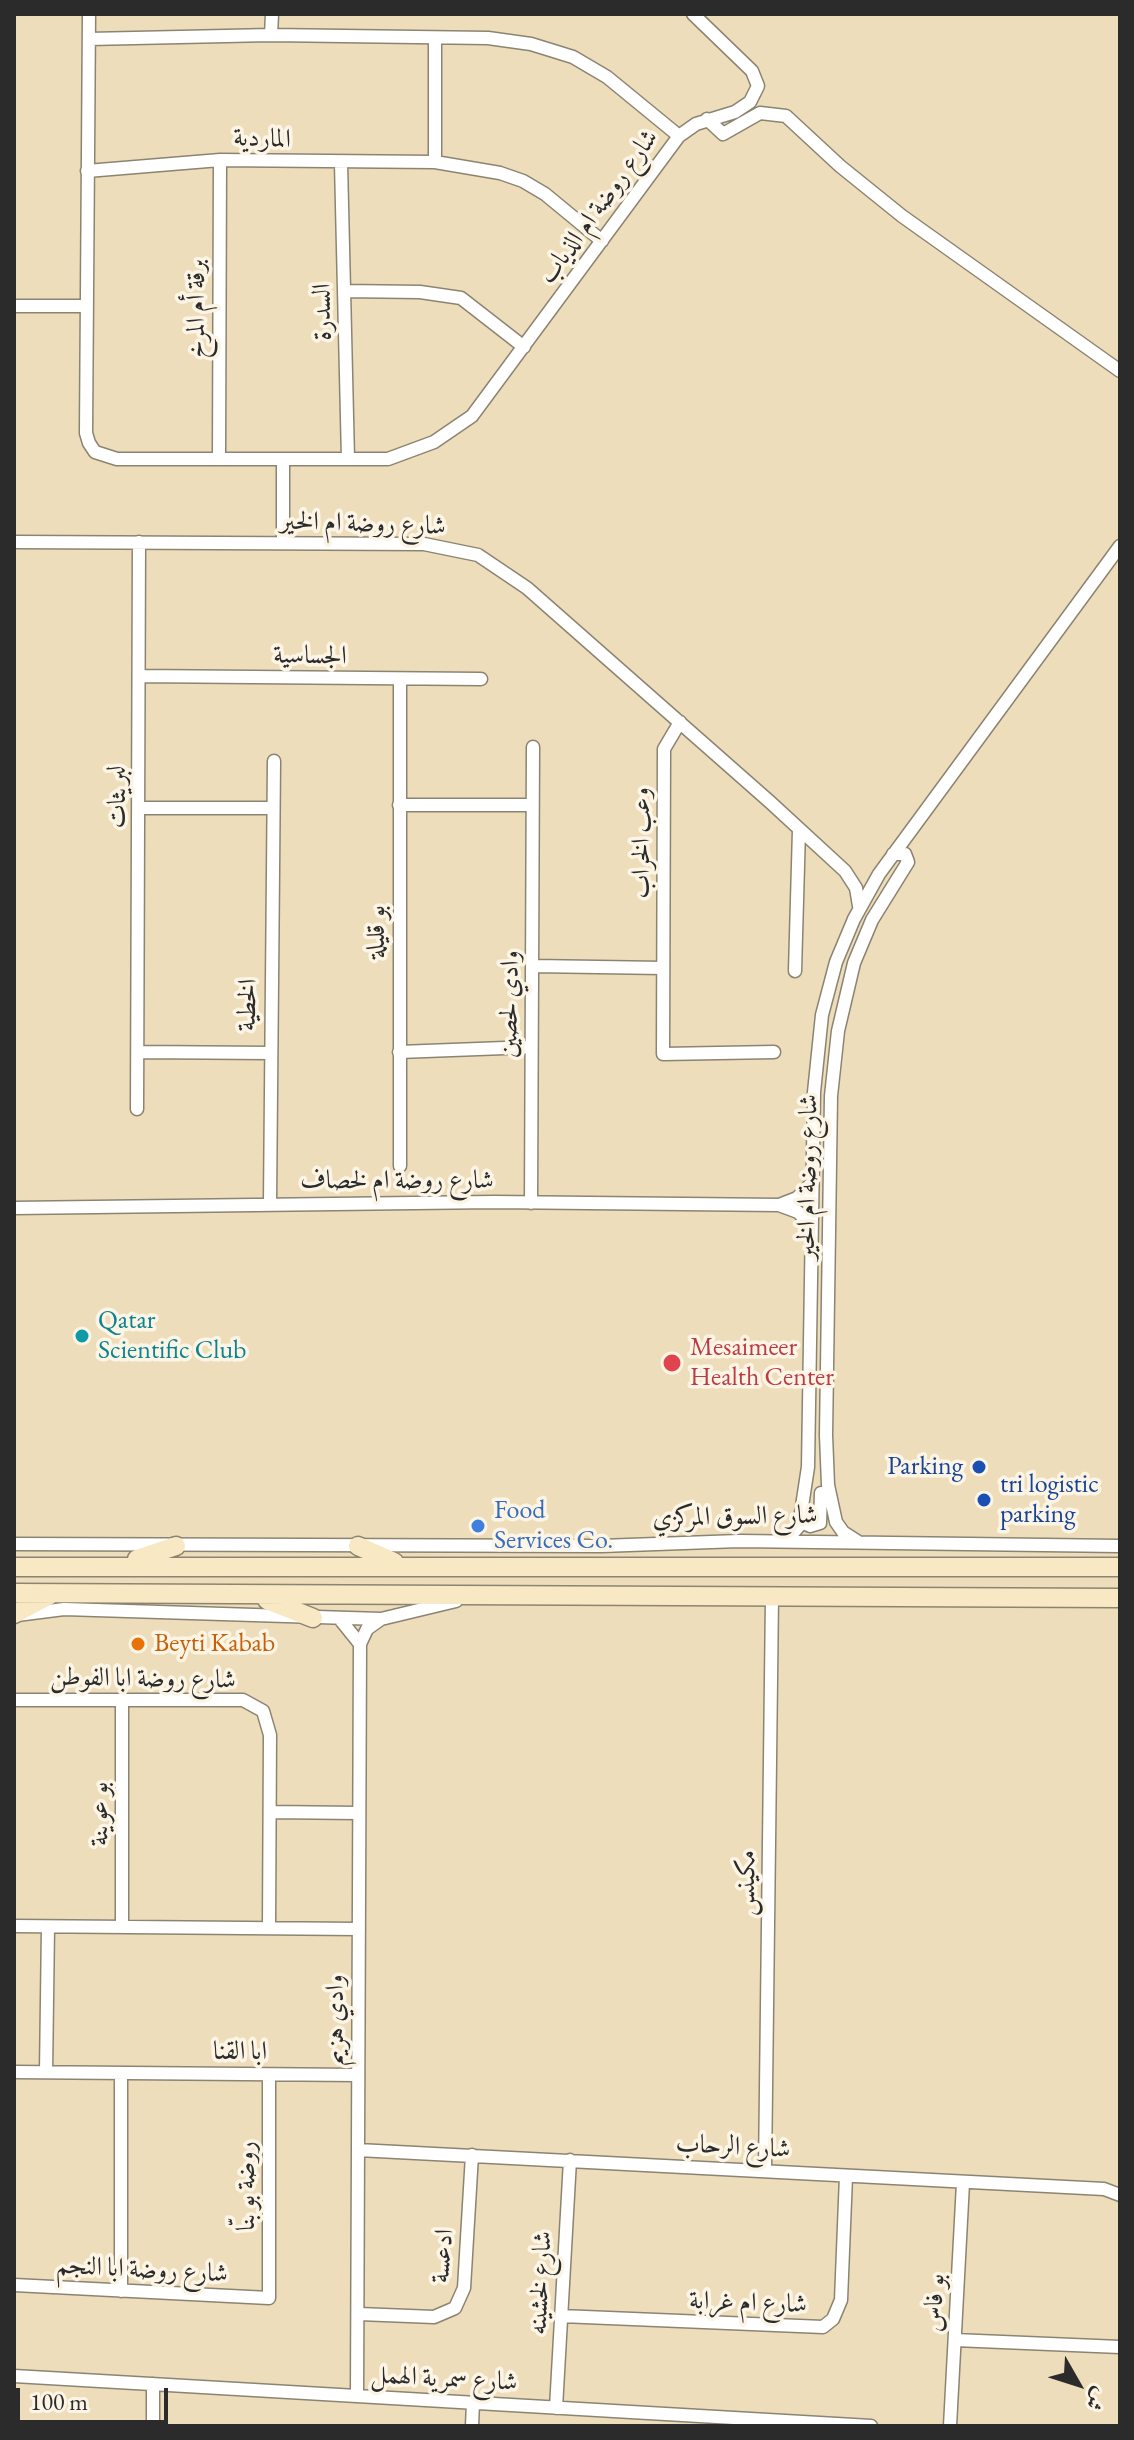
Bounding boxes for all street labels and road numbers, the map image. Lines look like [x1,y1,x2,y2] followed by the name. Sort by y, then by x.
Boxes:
[233,122,291,156] street label: الماردية
[532,123,666,291] street label: شارع روضة ام الذياب
[181,259,213,359] street label: برقة أم المرخ
[307,283,339,341] street label: السدرة
[280,506,446,542] street label: شارع روضة ام الخير
[273,640,347,672] street label: الجساسية
[102,765,134,829] street label: لبريثات
[626,787,658,899] street label: وعب الخراب
[361,905,393,959] street label: بو قليلة
[493,950,527,1058] street label: وادي لحصين
[232,978,264,1032] street label: الخطية
[791,1094,825,1260] street label: شارع روضة ام الخير
[300,1165,494,1197] street label: شارع روضة ام لخصاف
[652,1500,818,1534] street label: شارع السوق المركزي
[50,1662,236,1696] street label: شارع روضة ابا الفوطن
[84,1782,116,1846] street label: بو عوينة
[731,1850,763,1916] street label: مكينس
[320,1974,352,2066] street label: وادي هزيم
[213,2036,267,2068] street label: ابا القنا
[675,2128,791,2166] street label: شارع الرحاب
[231,2141,263,2231] street label: روضة بو بنّا
[425,2228,461,2284] street label: ادعسة
[523,2230,559,2336] street label: شارع لخشينه
[55,2250,229,2290] street label: شارع روضة ابا النجم
[918,2273,952,2333] street label: بو فاس
[688,2285,808,2321] street label: شارع ام غرابة
[370,2360,518,2398] street label: شارع سمرية الهمل

